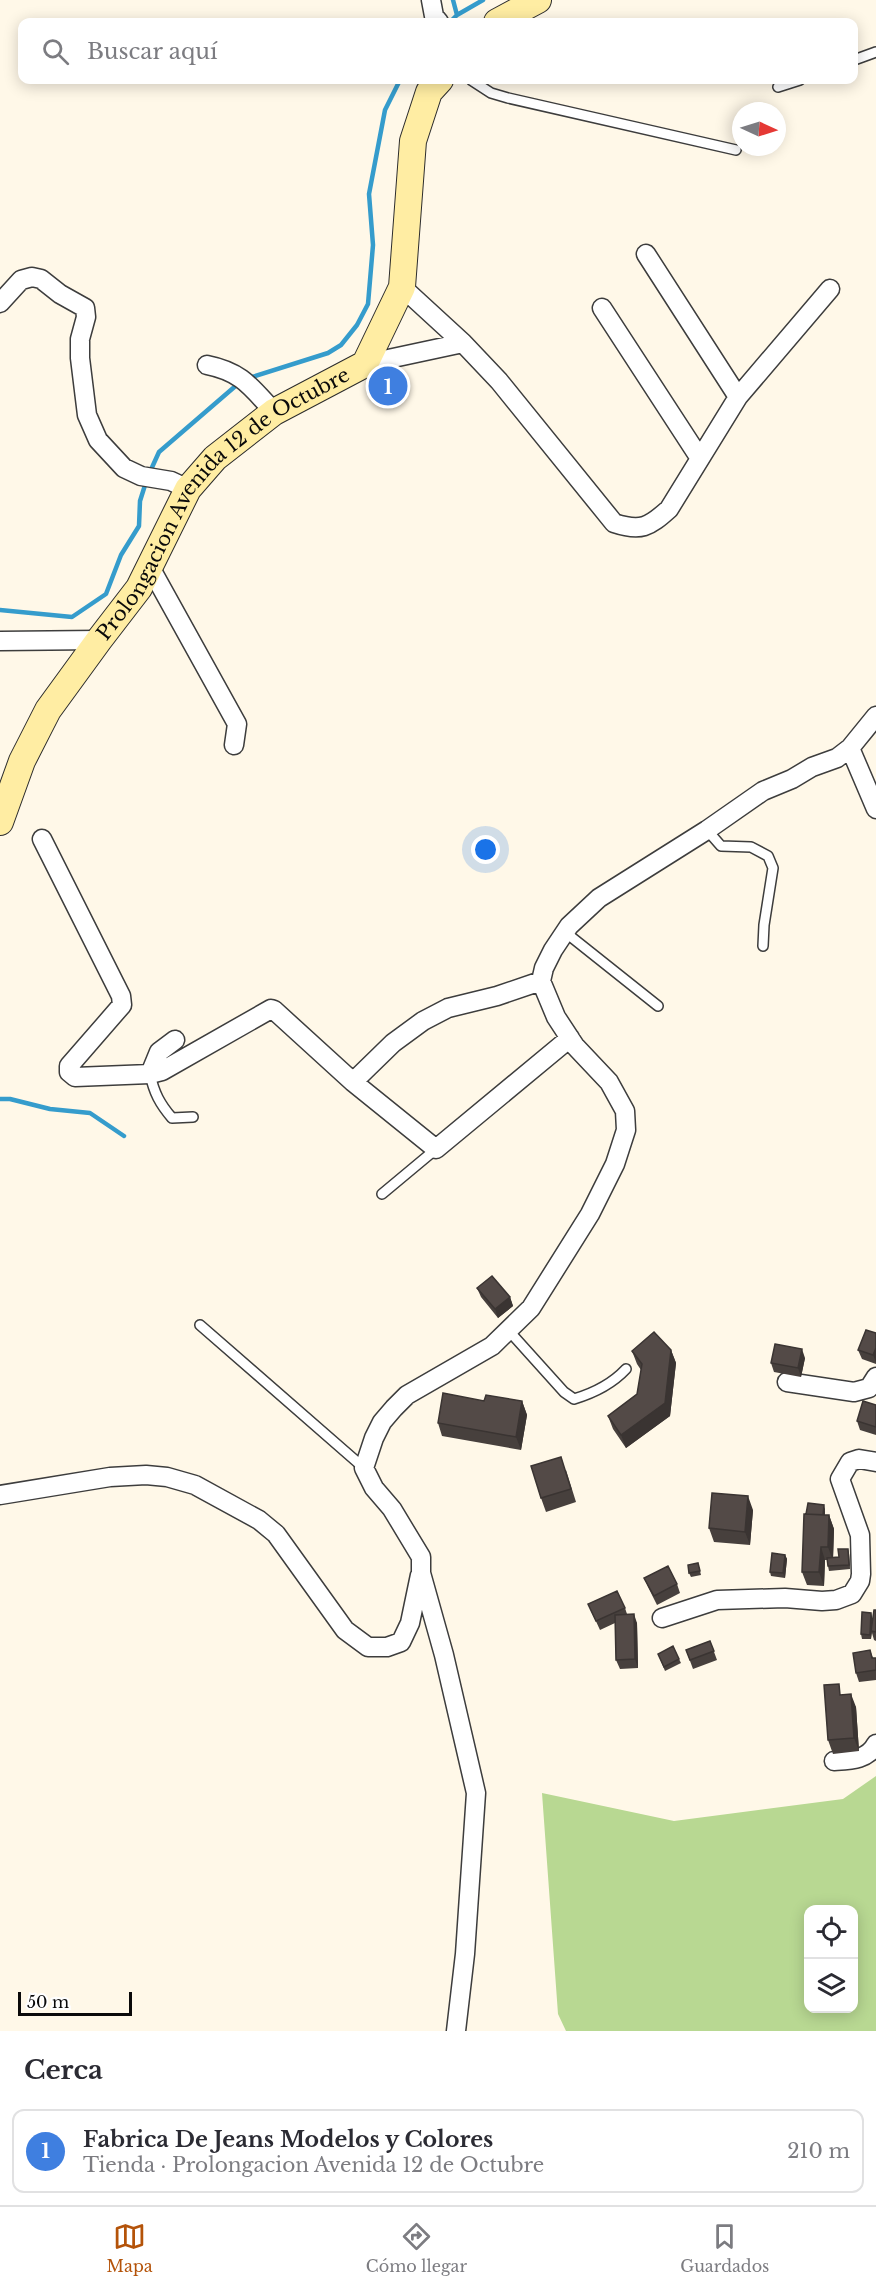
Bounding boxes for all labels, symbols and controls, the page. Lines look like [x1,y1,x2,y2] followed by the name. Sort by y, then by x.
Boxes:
[18,18,858,84] search box
[39,35,72,68] icon: search
[87,38,218,65] text: Buscar aquí
[732,102,786,156] north arrow
[91,362,354,645] street label: Prolongacion Avenida 12 de Octubre
[368,364,408,408] pin: 1
[471,835,500,864] your location
[804,1905,858,2013] map controls
[804,1905,858,1959] button: locate
[804,1959,858,2013] button: layers
[18,1989,132,2016] scale bar
[27,1992,69,2012] text: 50 m
[24,2054,103,2086] text: Cerca
[83,2126,493,2153] text: Fabrica De Jeans Modelos y Colores
[41,2139,50,2163] text: 1
[787,2139,850,2163] text: 210 m
[83,2153,544,2177] text: Tienda · Prolongacion Avenida 12 de Octubre
[107,2220,153,2276] tab: Mapa
[366,2220,467,2276] tab: Cómo llegar
[680,2220,769,2276] tab: Guardados

